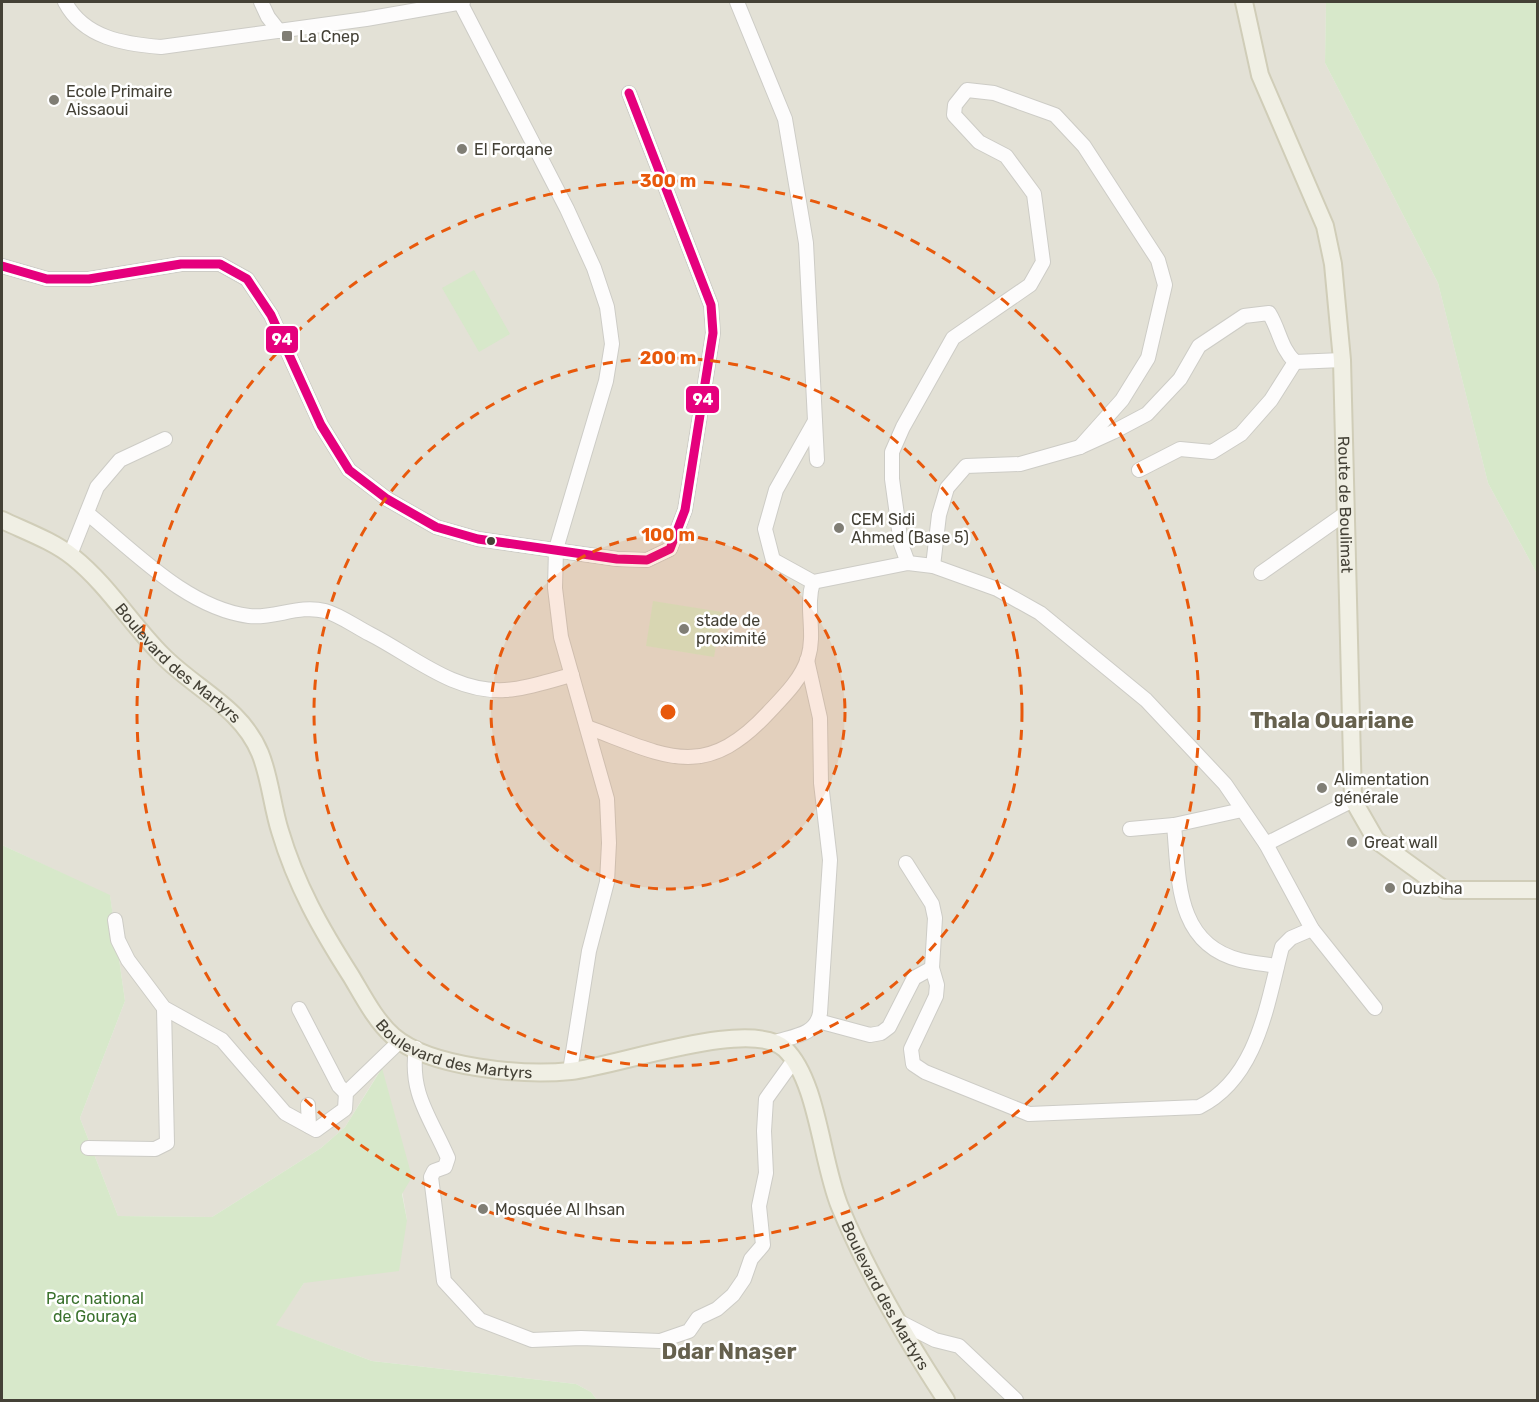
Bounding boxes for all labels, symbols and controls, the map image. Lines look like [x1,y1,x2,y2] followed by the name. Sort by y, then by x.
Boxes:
[299,27,360,46] place label: La Cnep
[280,29,294,43] marker: La Cnep
[66,82,172,119] place label: Ecole Primaire Aissaoui
[47,93,61,107] marker: Ecole Primaire Aissaoui
[474,140,553,159] place label: El Forqane
[455,142,469,156] marker: El Forqane
[640,170,696,192] text: 300 m
[265,325,299,354] line badge: 94
[271,330,293,349] text: 94
[640,347,696,369] text: 200 m
[685,385,720,414] line badge: 94
[692,390,714,409] text: 94
[1334,436,1357,573] street label: Route de Boulimat
[851,510,969,547] place label: CEM Sidi Ahmed (Base 5)
[832,521,846,535] marker: CEM Sidi Ahmed (Base 5)
[641,524,695,546] text: 100 m
[485,535,497,547] unlabelled marker
[112,599,245,726] street label: Boulevard des Martyrs
[696,611,766,648] place label: stade de proximité
[677,622,691,636] marker: stade de proximité
[658,702,678,722] centre of rings
[1250,707,1414,734] district label: Thala Ouariane
[1334,770,1429,807] place label: Alimentation générale
[1315,781,1329,795] marker: Alimentation générale
[1364,833,1438,852] place label: Great wall
[1345,835,1359,849] marker: Great wall
[1402,879,1463,898] place label: Ouzbiha
[1383,881,1397,895] marker: Ouzbiha
[372,1015,533,1082] street label: Boulevard des Martyrs
[495,1200,625,1219] place label: Mosquée Al Ihsan
[476,1202,490,1216] marker: Mosquée Al Ihsan
[838,1218,934,1373] street label: Boulevard des Martyrs
[46,1289,144,1326] park label: Parc national de Gouraya
[661,1338,797,1365] district label: Ddar Nnaṣer

